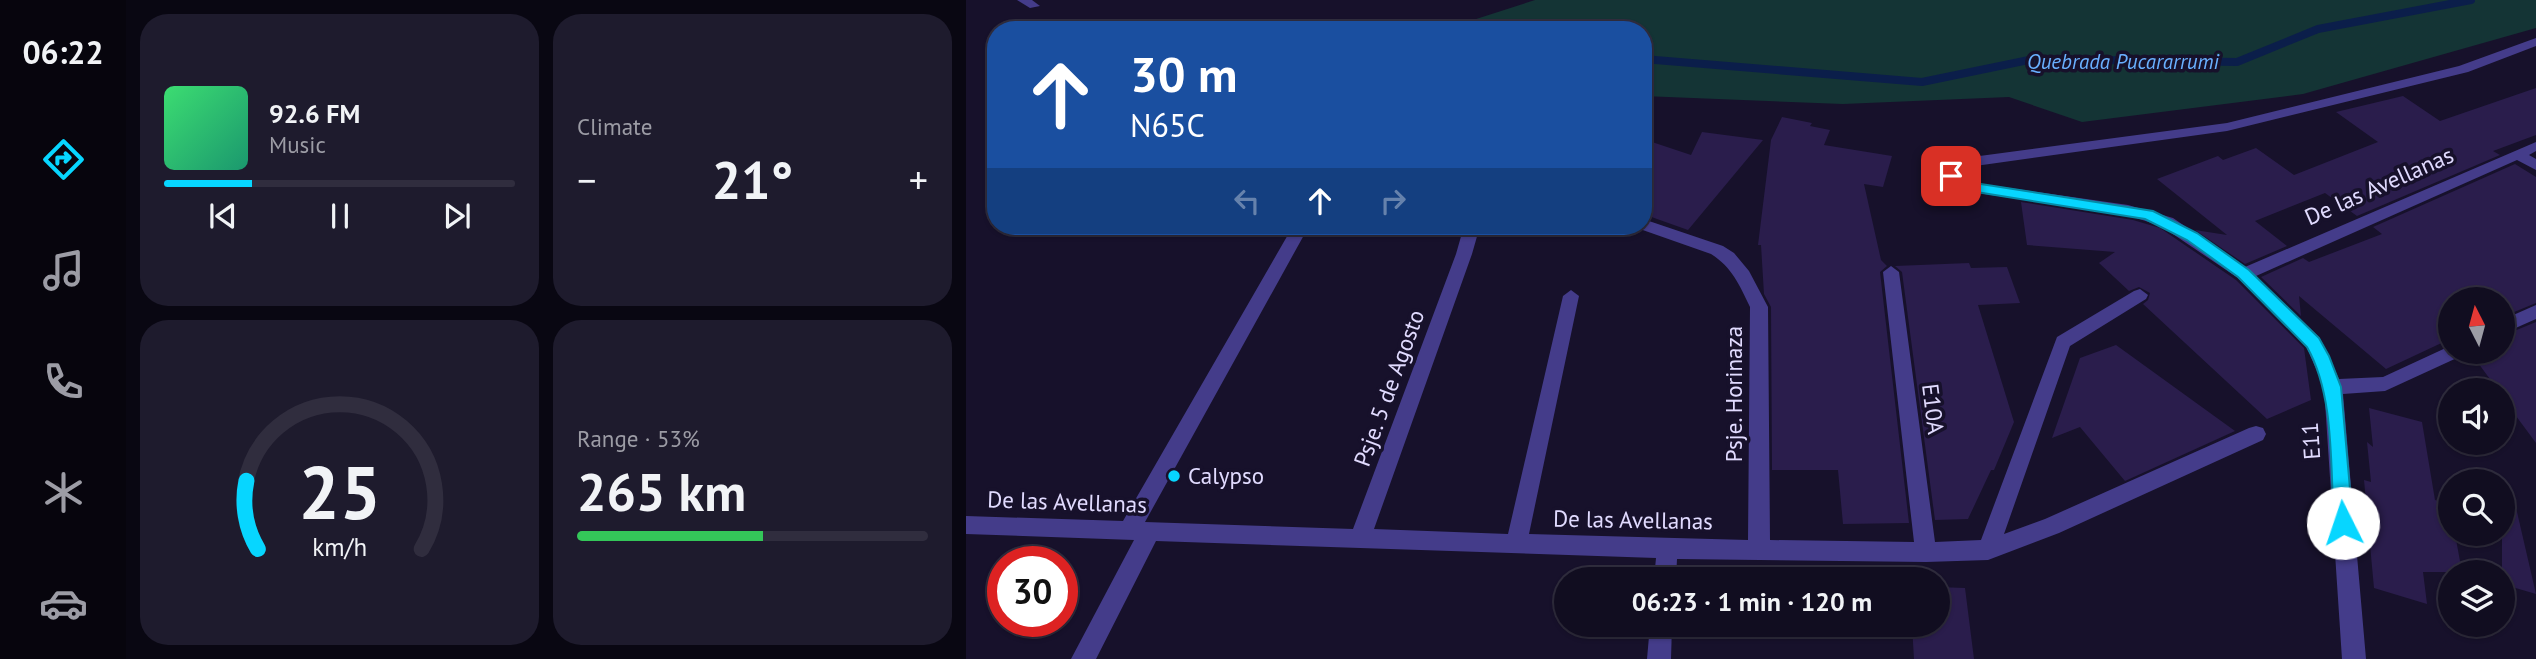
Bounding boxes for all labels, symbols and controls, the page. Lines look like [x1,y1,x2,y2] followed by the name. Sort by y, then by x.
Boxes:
[22,31,104,73] text: 06:22
[1130,42,1237,106] text: 30 m
[2027,48,2220,75] water label: Quebrada Pucararrumi
[1015,49,1106,140] icon: ahead
[269,97,360,130] text: 92.6 FM
[1130,104,1205,146] text: N65C
[577,112,652,141] text: Climate
[269,130,326,159] text: Music
[39,135,88,184] icon: directions
[2300,140,2458,231] street label: De las Avellanas
[712,146,793,213] text: 21°
[1921,146,1981,206] pin
[577,155,596,204] text: −
[909,155,928,204] text: +
[1932,157,1970,195] icon: arrive
[1228,182,1266,220] icon: left
[1301,182,1339,220] icon: ahead
[1374,182,1412,220] icon: right
[204,197,242,235] icon: previous
[321,197,359,235] icon: pause
[438,197,476,235] icon: next
[39,246,88,295] icon: music
[2438,287,2515,364] north arrow
[2438,287,2515,637] map controls
[1347,306,1430,470] street label: Psje. 5 de Agosto
[1719,326,1748,462] street label: Psje. Horinaza
[39,357,88,406] icon: phone
[2438,378,2515,455] button: sound
[1916,382,1951,436] street label: E10A
[2295,421,2326,461] street label: E11
[577,424,700,453] text: Range · 53%
[298,445,381,539] text: 25
[577,458,746,525] text: 265 km
[1188,461,1264,490] place label: Calypso
[39,468,88,517] icon: climate
[1166,468,1182,484] marker: Calypso
[2438,469,2515,546] button: search
[987,484,1147,519] street label: De las Avellanas
[2306,486,2380,560] position arrow
[1553,504,1713,535] street label: De las Avellanas
[312,530,367,562] text: km/h
[987,546,1078,637] speed limit sign: 30
[2438,560,2515,637] button: layers
[39,579,88,628] icon: car
[1632,585,1872,618] text: 06:23 · 1 min · 120 m

